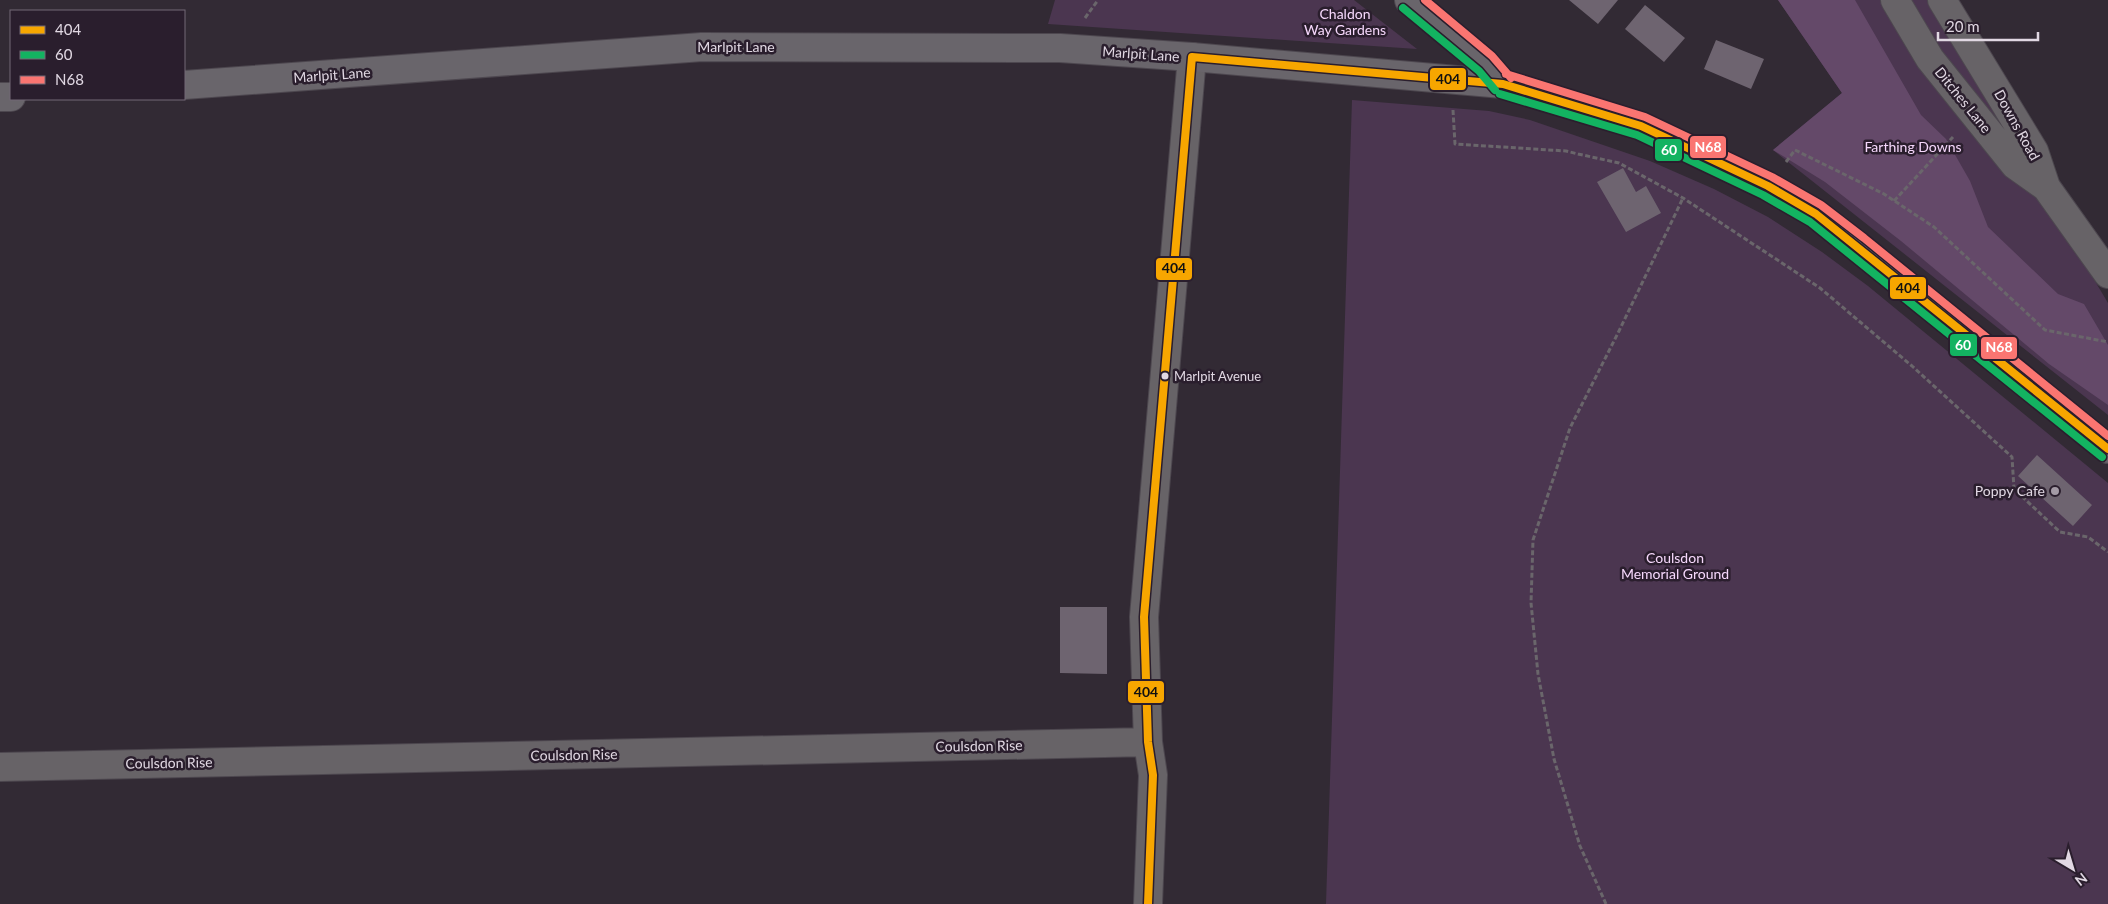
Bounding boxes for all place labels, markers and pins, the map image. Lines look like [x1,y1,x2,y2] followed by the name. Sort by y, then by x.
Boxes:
[1174,368,1261,384] place label: Marlpit Avenue
[1160,371,1170,381] marker: Marlpit Avenue
[1975,482,2045,499] place label: Poppy Cafe
[2049,485,2061,497] marker: Poppy Cafe

